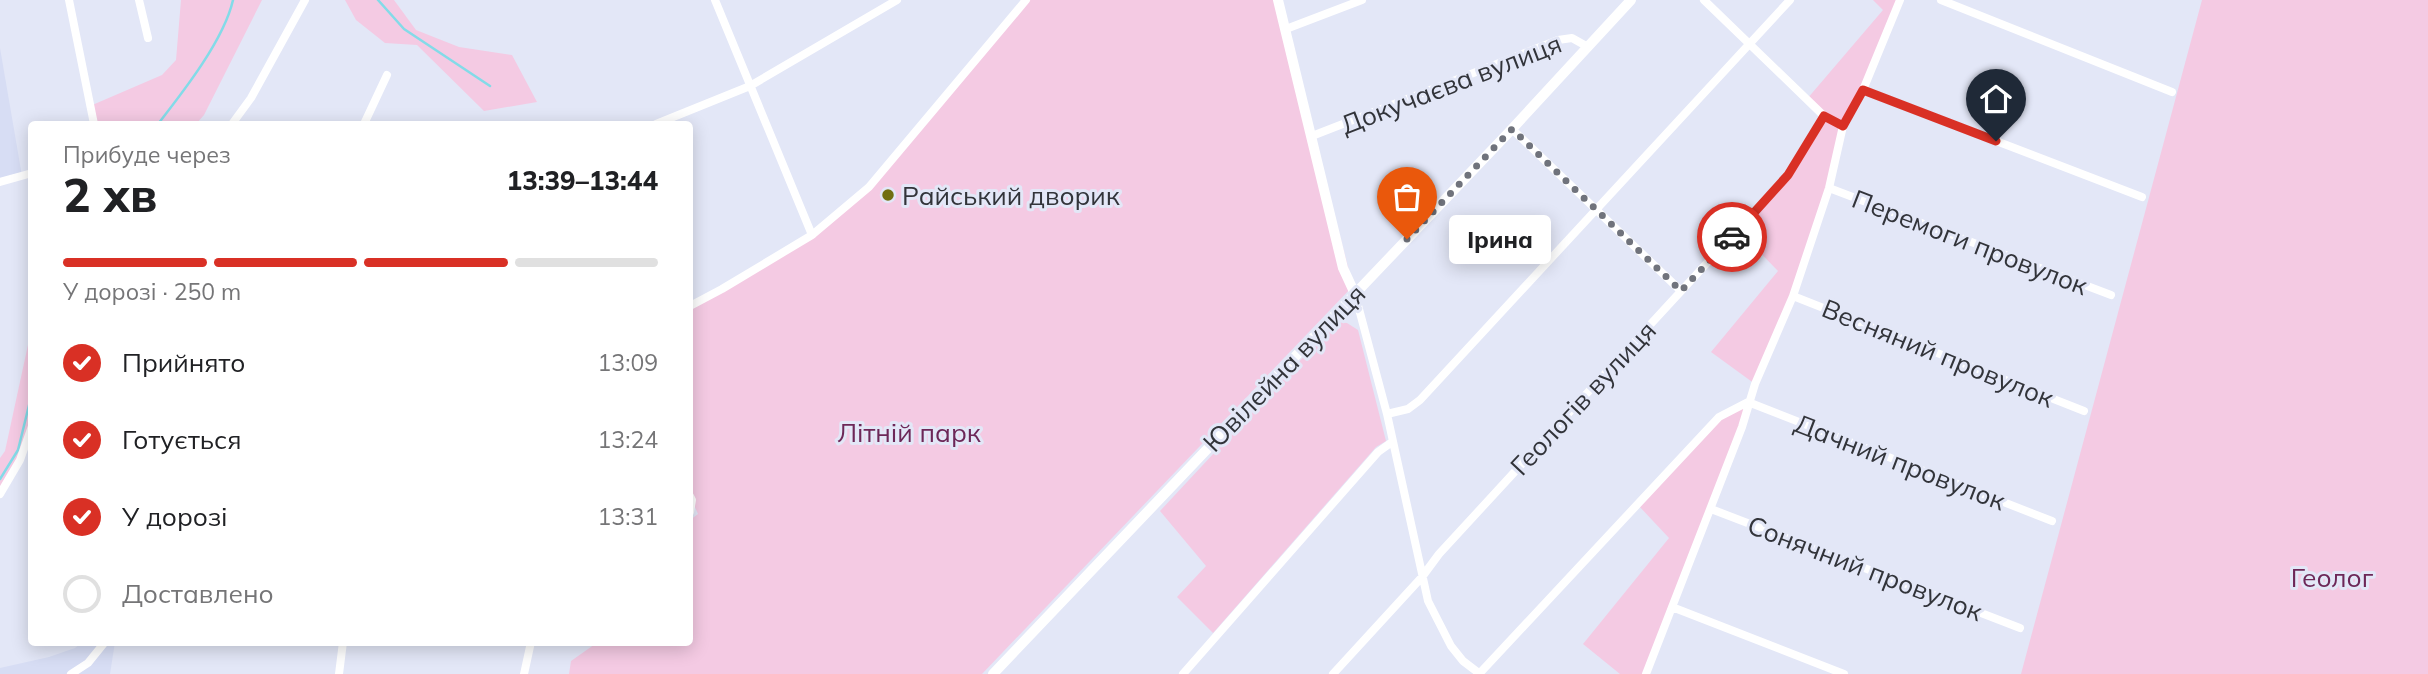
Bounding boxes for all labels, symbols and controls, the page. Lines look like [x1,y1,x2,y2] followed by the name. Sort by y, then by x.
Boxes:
[1336,27,1566,141] street label: Докучаєва вулиця
[1966,69,2026,141] pin
[1977,80,2015,118] icon: home
[63,140,231,169] text: Прибуде через
[507,164,658,197] text: 13:39–13:44
[63,166,157,224] text: 2 хв
[1377,167,1437,239] pin
[1388,178,1426,216] icon: bag
[902,179,1120,212] place label: Райський дворик
[1848,182,2092,302] street label: Перемоги провулок
[880,187,896,203] marker: Райський дворик
[1697,202,1767,272] courier
[1449,215,1550,264] callout: Ірина
[1713,218,1751,256] icon: car
[1467,225,1533,254] text: Ірина
[63,277,241,306] text: У дорозі · 250 m
[1196,277,1372,459] street label: Ювілейна вулиця
[1817,291,2059,415] street label: Весняний провулок
[1503,314,1663,482] street label: Геологів вулиця
[63,344,101,382] icon: check
[122,346,245,379] text: Прийнято
[598,348,658,377] text: 13:09
[1790,407,2010,517] street label: Дачний провулок
[837,416,981,449] park label: Літній парк
[63,421,101,459] icon: check
[122,423,241,456] text: Готується
[598,425,658,454] text: 13:24
[63,498,101,536] icon: check
[122,500,228,533] text: У дорозі
[598,502,658,531] text: 13:31
[1743,508,1987,628] street label: Сонячний провулок
[2291,561,2374,594] park label: Геолог
[122,577,274,610] text: Доставлено

